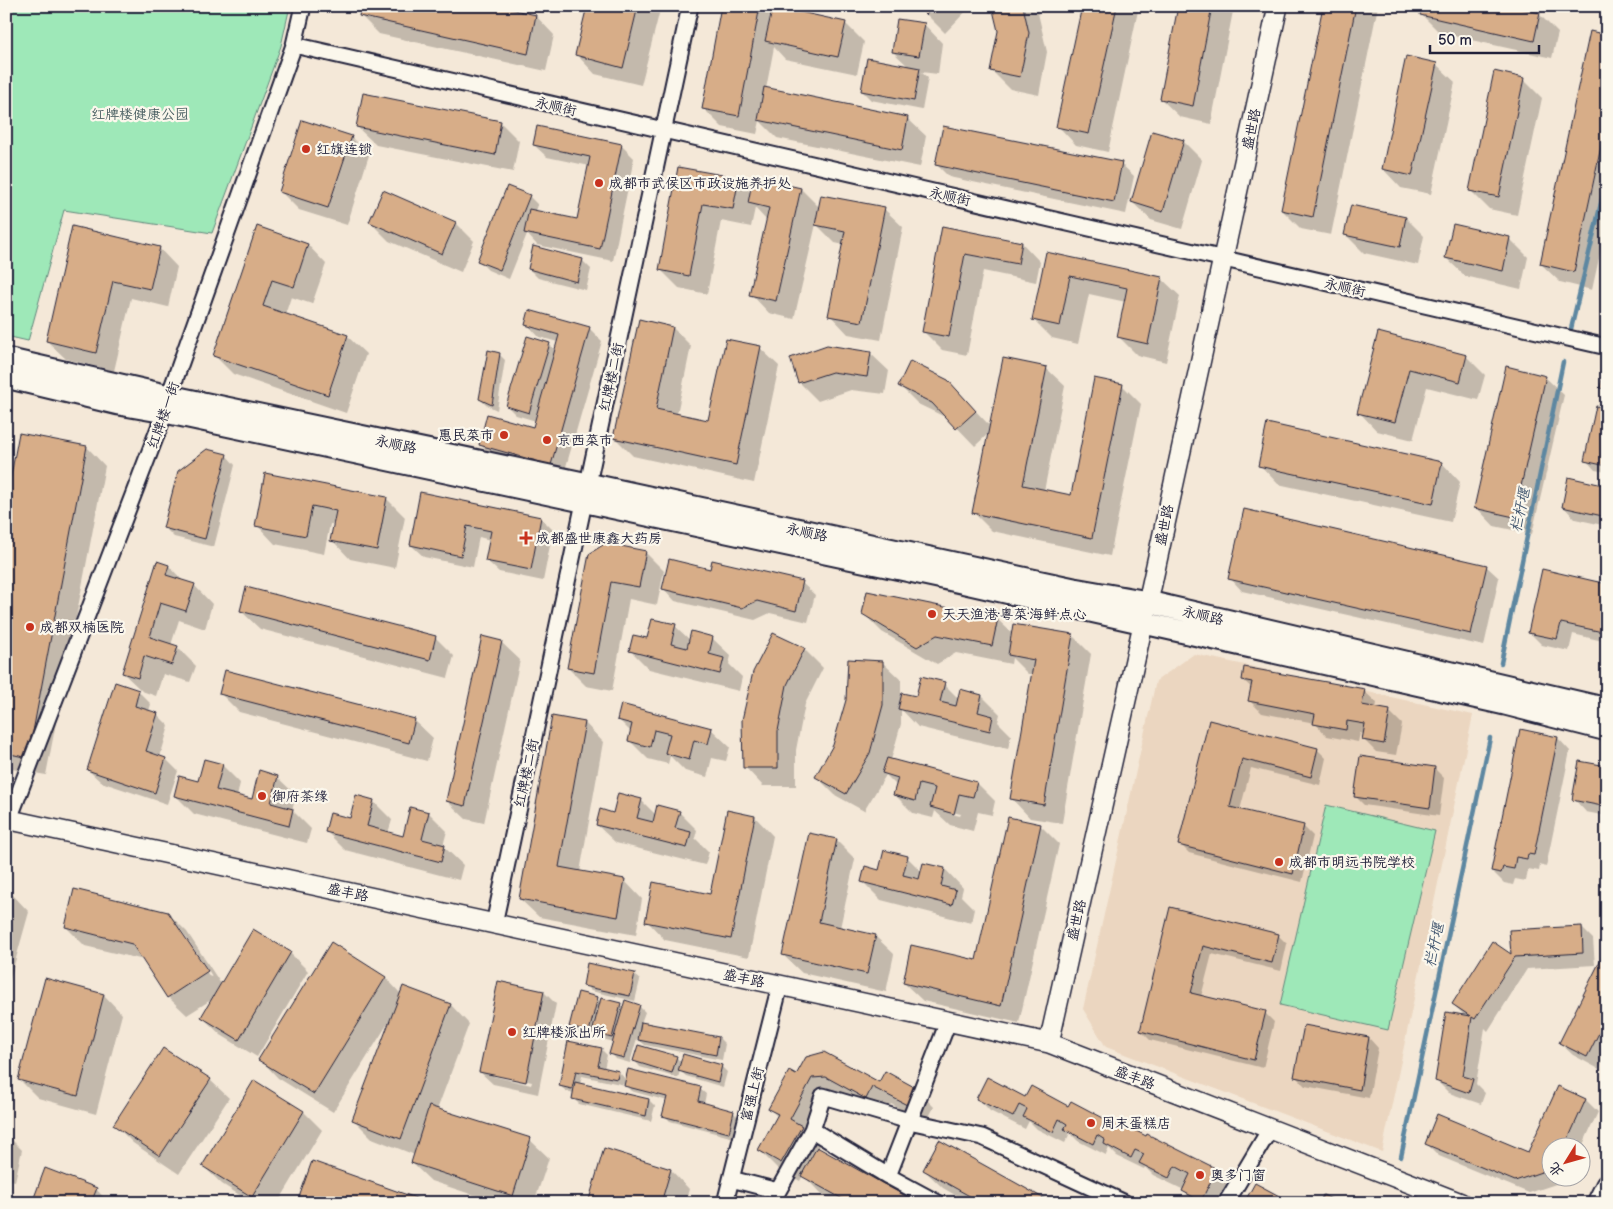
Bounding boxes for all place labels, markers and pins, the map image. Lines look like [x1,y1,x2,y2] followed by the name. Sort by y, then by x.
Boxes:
[316,141,372,158] place label: 红旗连锁
[300,143,312,155] marker: 红旗连锁
[609,175,791,192] place label: 成都市武侯区市政设施养护处
[593,177,605,189] marker: 成都市武侯区市政设施养护处
[438,427,494,444] place label: 惠民菜市
[498,429,510,441] marker: 惠民菜市
[557,432,613,449] place label: 京西菜市
[541,434,553,446] marker: 京西菜市
[536,530,662,547] place label: 成都盛世康鑫大药房
[520,532,532,544] marker: 成都盛世康鑫大药房
[942,606,1087,623] place label: 天天渔港·粤菜·海鲜·点心
[926,608,938,620] marker: 天天渔港·粤菜·海鲜·点心
[40,619,124,636] place label: 成都双楠医院
[24,621,36,633] marker: 成都双楠医院
[272,788,328,805] place label: 御府茶缘
[256,790,268,802] marker: 御府茶缘
[1289,854,1415,871] place label: 成都市明远书院学校
[1273,856,1285,868] marker: 成都市明远书院学校
[522,1024,606,1041] place label: 红牌楼派出所
[506,1026,518,1038] marker: 红牌楼派出所
[1101,1115,1171,1132] place label: 周末蛋糕店
[1085,1117,1097,1129] marker: 周末蛋糕店
[1210,1167,1266,1184] place label: 奥多门窗
[1194,1169,1206,1181] marker: 奥多门窗

